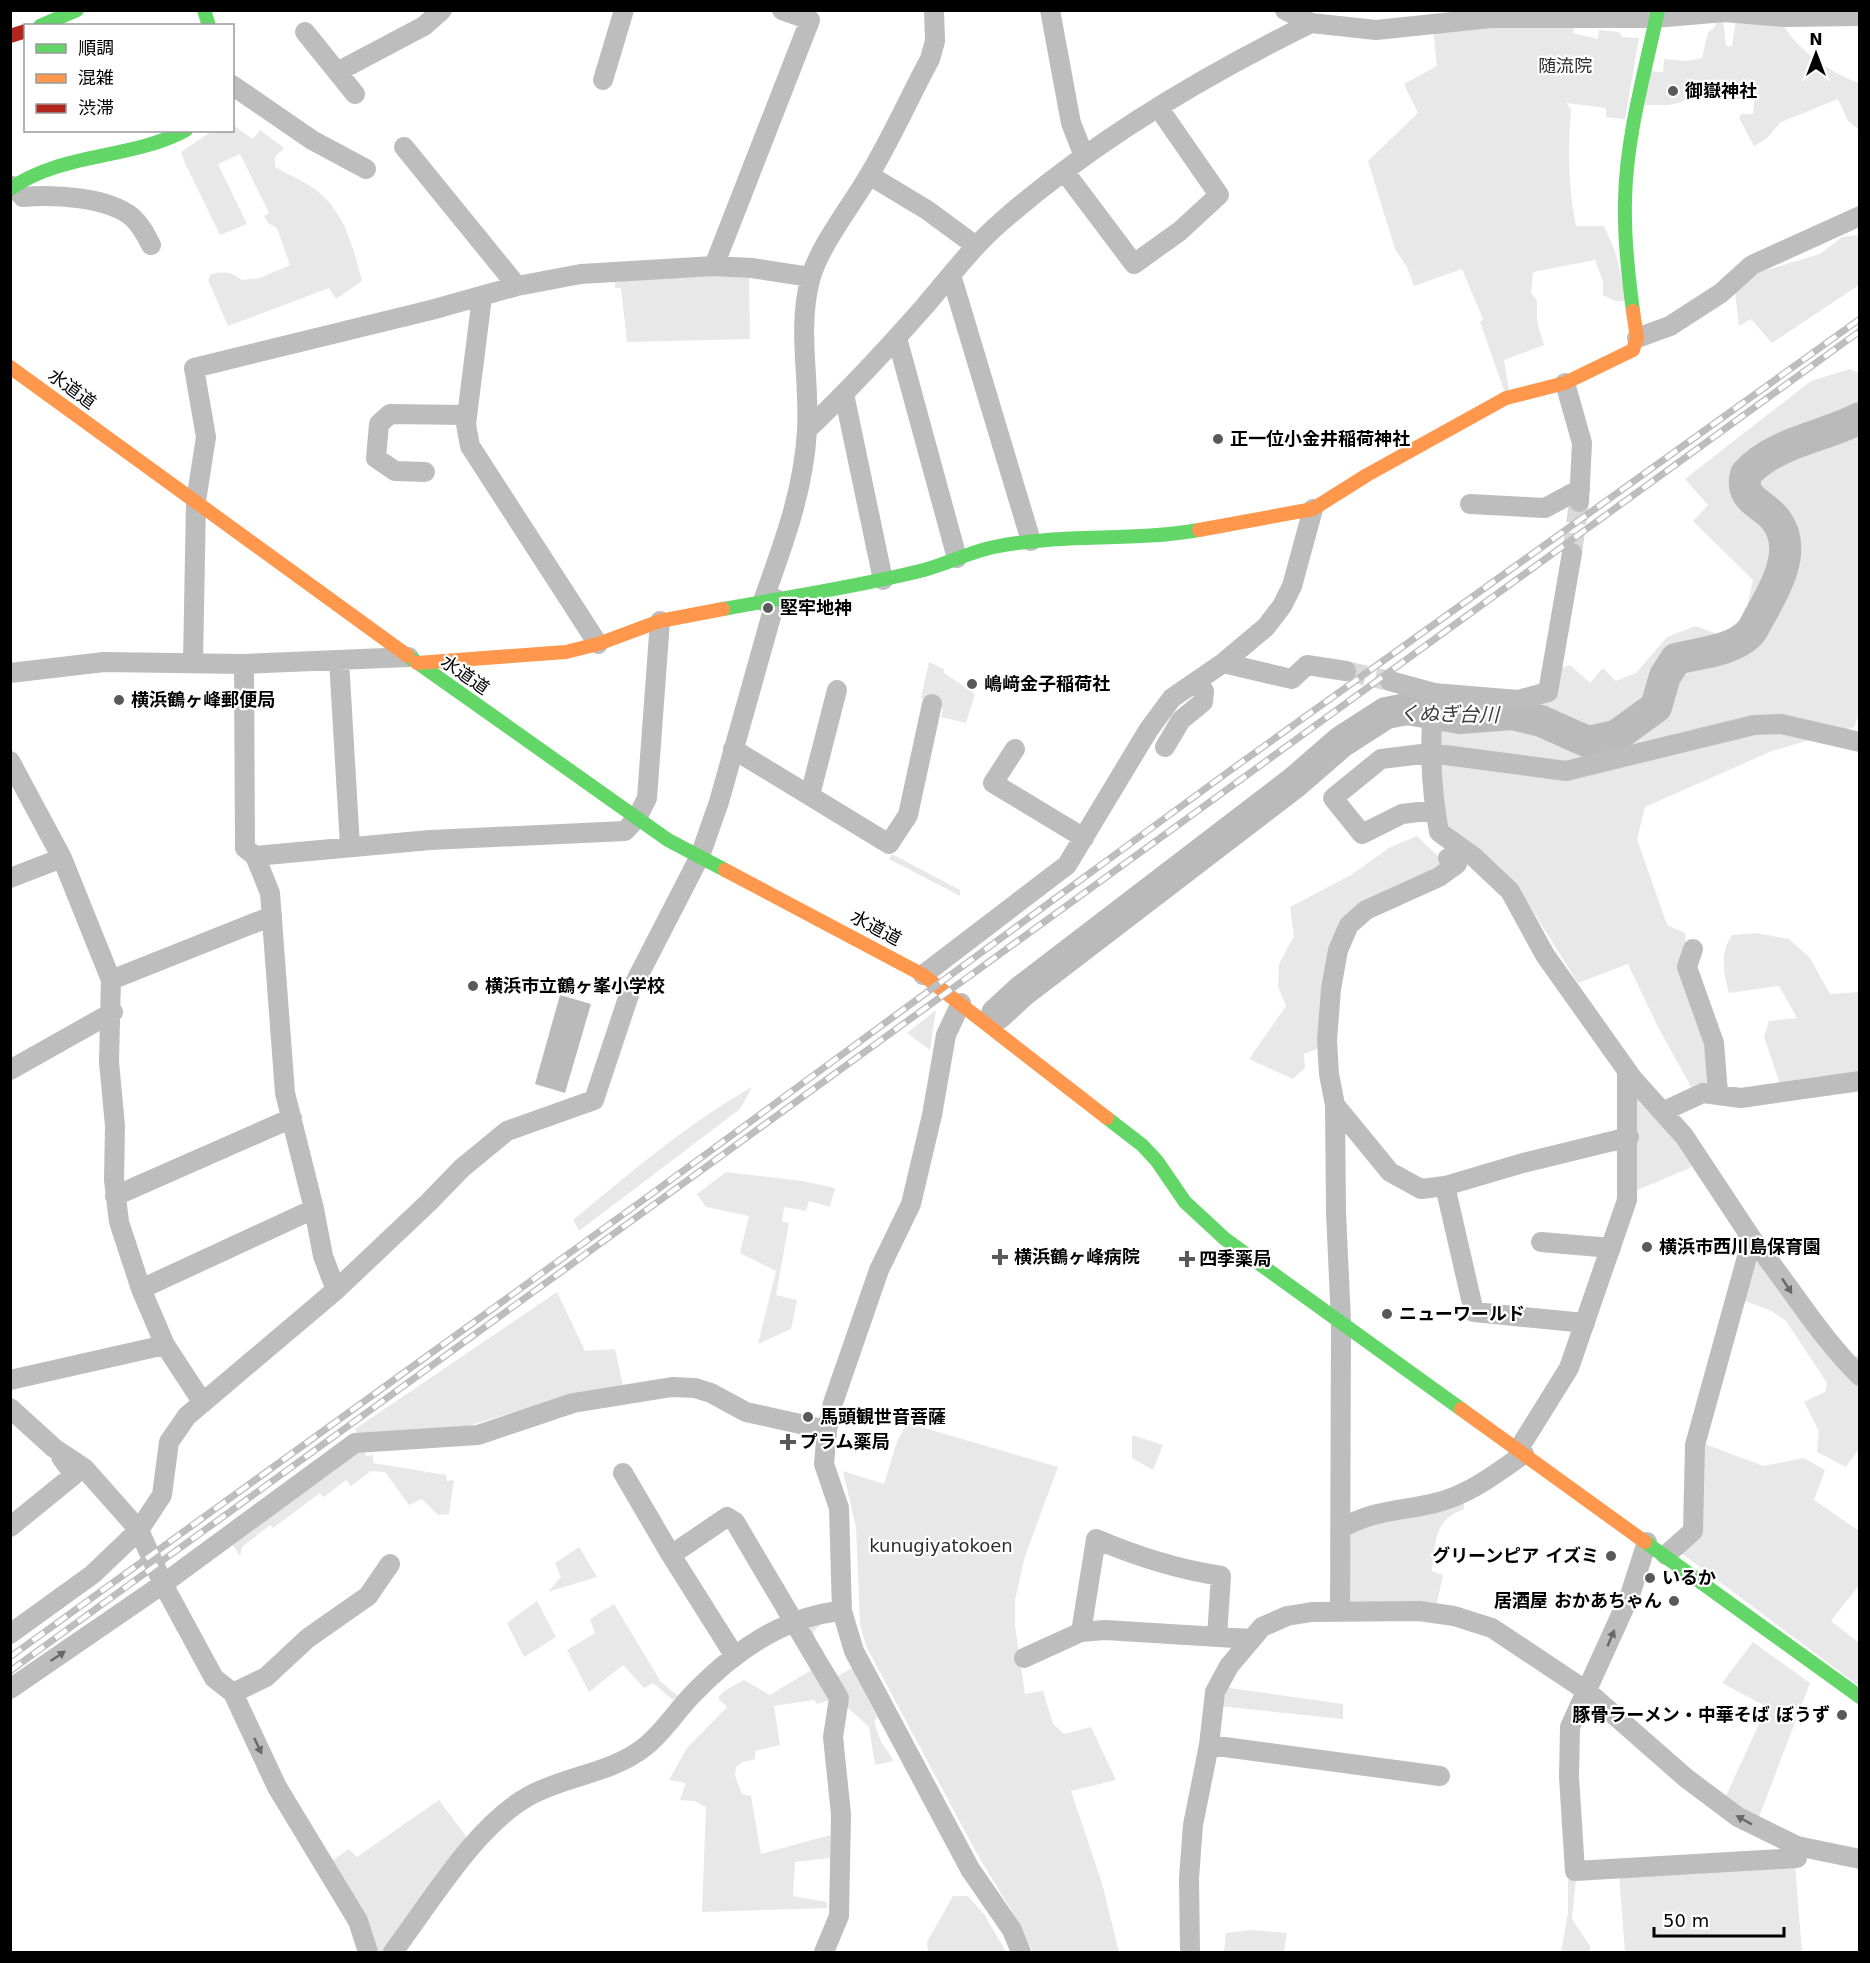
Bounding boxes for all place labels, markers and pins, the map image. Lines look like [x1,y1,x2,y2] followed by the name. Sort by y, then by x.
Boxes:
[1684,80,1757,101] place label: 御嶽神社
[1666,84,1680,98] marker: 御嶽神社
[1230,428,1410,449] place label: 正一位小金井稲荷神社
[1211,432,1225,446] marker: 正一位小金井稲荷神社
[780,597,852,618] place label: 堅牢地神
[761,601,775,615] marker: 堅牢地神
[984,673,1110,694] place label: 嶋﨑金子稲荷社
[965,677,979,691] marker: 嶋﨑金子稲荷社
[131,689,275,710] place label: 横浜鶴ヶ峰郵便局
[112,693,126,707] marker: 横浜鶴ヶ峰郵便局
[485,975,665,996] place label: 横浜市立鶴ヶ峯小学校
[466,979,480,993] marker: 横浜市立鶴ヶ峯小学校
[1659,1236,1821,1257] place label: 横浜市西川島保育園
[1640,1240,1654,1254] marker: 横浜市西川島保育園
[1014,1246,1140,1267] place label: 横浜鶴ヶ峰病院
[991,1248,1009,1266] marker: 横浜鶴ヶ峰病院
[1199,1248,1271,1269] place label: 四季薬局
[1180,1252,1194,1266] marker: 四季薬局
[1399,1303,1525,1324] place label: ニューワールド
[1380,1307,1394,1321] marker: ニューワールド
[820,1406,946,1427] place label: 馬頭観世音菩薩
[801,1410,815,1424] marker: 馬頭観世音菩薩
[800,1431,889,1452] place label: プラム薬局
[781,1435,795,1449] marker: プラム薬局
[1432,1545,1599,1566] place label: グリーンピア イズミ
[1604,1549,1618,1563] marker: グリーンピア イズミ
[1662,1567,1716,1588] place label: いるか
[1643,1571,1657,1585] marker: いるか
[1494,1590,1662,1611] place label: 居酒屋 おかあちゃん
[1667,1594,1681,1608] marker: 居酒屋 おかあちゃん
[1572,1704,1830,1725] place label: 豚骨ラーメン・中華そば ぼうず
[1835,1708,1849,1722] marker: 豚骨ラーメン・中華そば ぼうず

